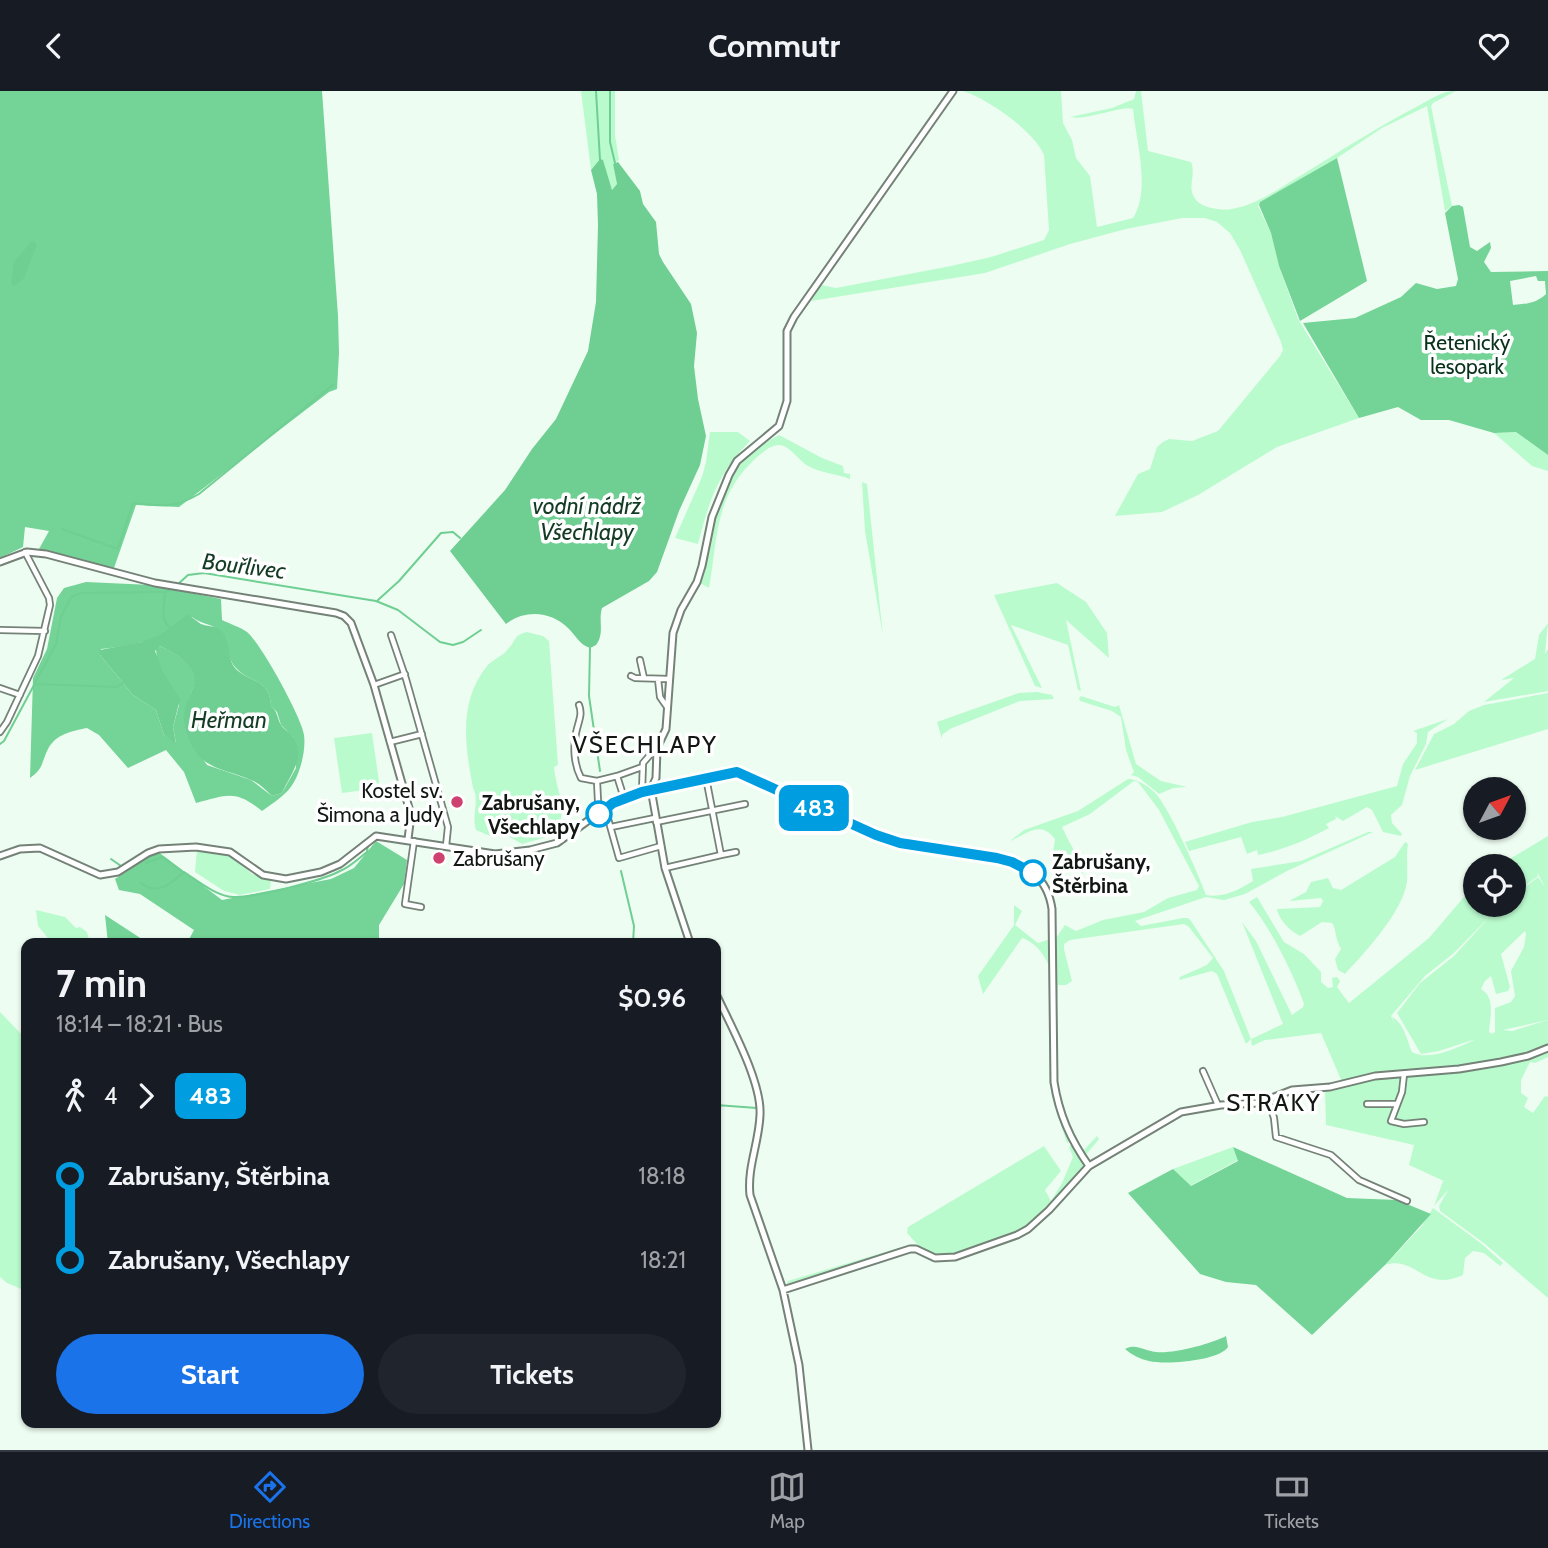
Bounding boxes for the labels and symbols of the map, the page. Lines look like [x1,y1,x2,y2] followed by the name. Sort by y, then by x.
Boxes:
[1424,329,1511,379] park label: Řetenický lesopark
[533,492,642,546] water label: vodní nádrž Všechlapy
[201,547,288,585] water label: Bouřlivec
[191,706,267,734] water label: Heřman
[572,730,718,759] district label: VŠECHLAPY
[1463,777,1526,840] north arrow
[317,778,443,827] place label: Kostel sv. Šimona a Judy
[774,785,854,831] line badge: 483
[482,790,581,839] place label: Zabrušany, Všechlapy
[449,794,465,810] marker: Kostel sv. Šimona a Judy
[586,801,612,827] marker: Zabrušany, Všechlapy
[453,846,545,871] place label: Zabrušany
[1052,849,1150,898] place label: Zabrušany, Štěrbina
[431,850,447,866] marker: Zabrušany
[1020,860,1046,886] marker: Zabrušany, Štěrbina
[1226,1088,1322,1117] district label: STRAKY

